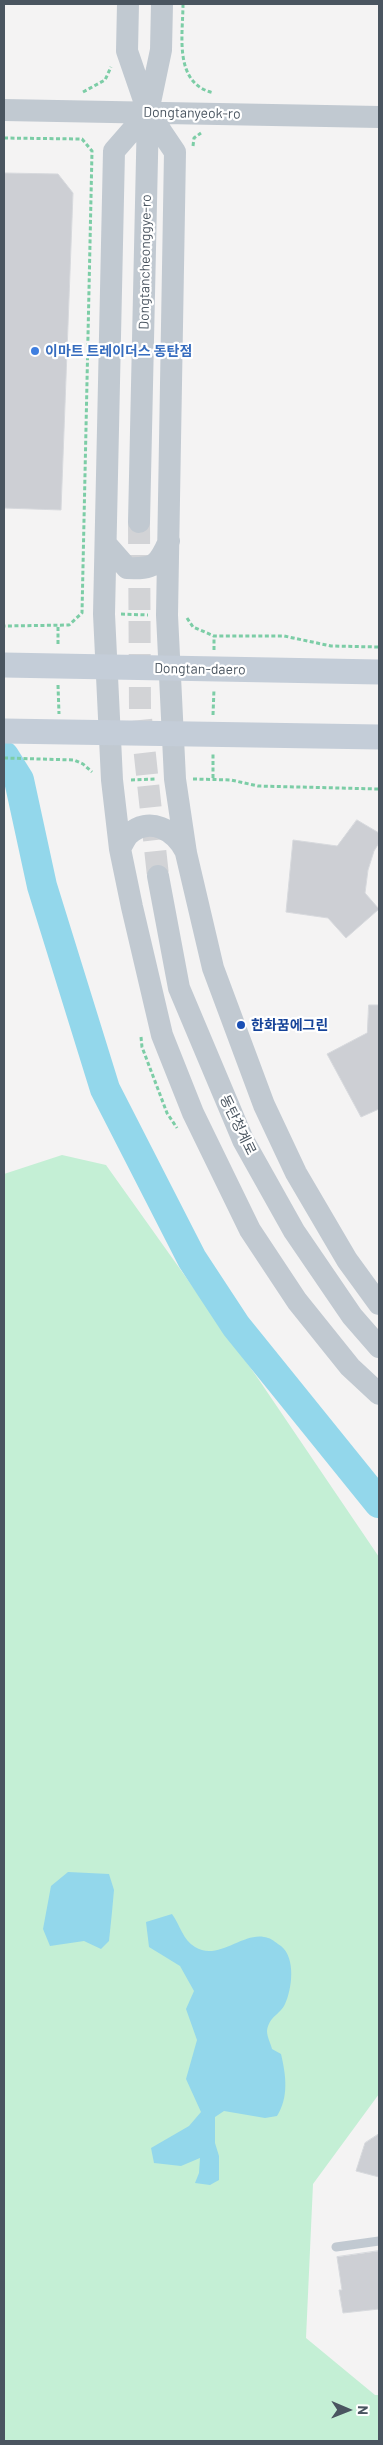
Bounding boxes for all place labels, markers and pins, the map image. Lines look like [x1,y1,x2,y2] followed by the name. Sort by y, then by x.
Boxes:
[45,343,192,359] place label: 이마트 트레이더스 동탄점
[29,345,41,357] marker: 이마트 트레이더스 동탄점
[251,1017,328,1033] place label: 한화꿈에그린
[235,1019,247,1031] marker: 한화꿈에그린

